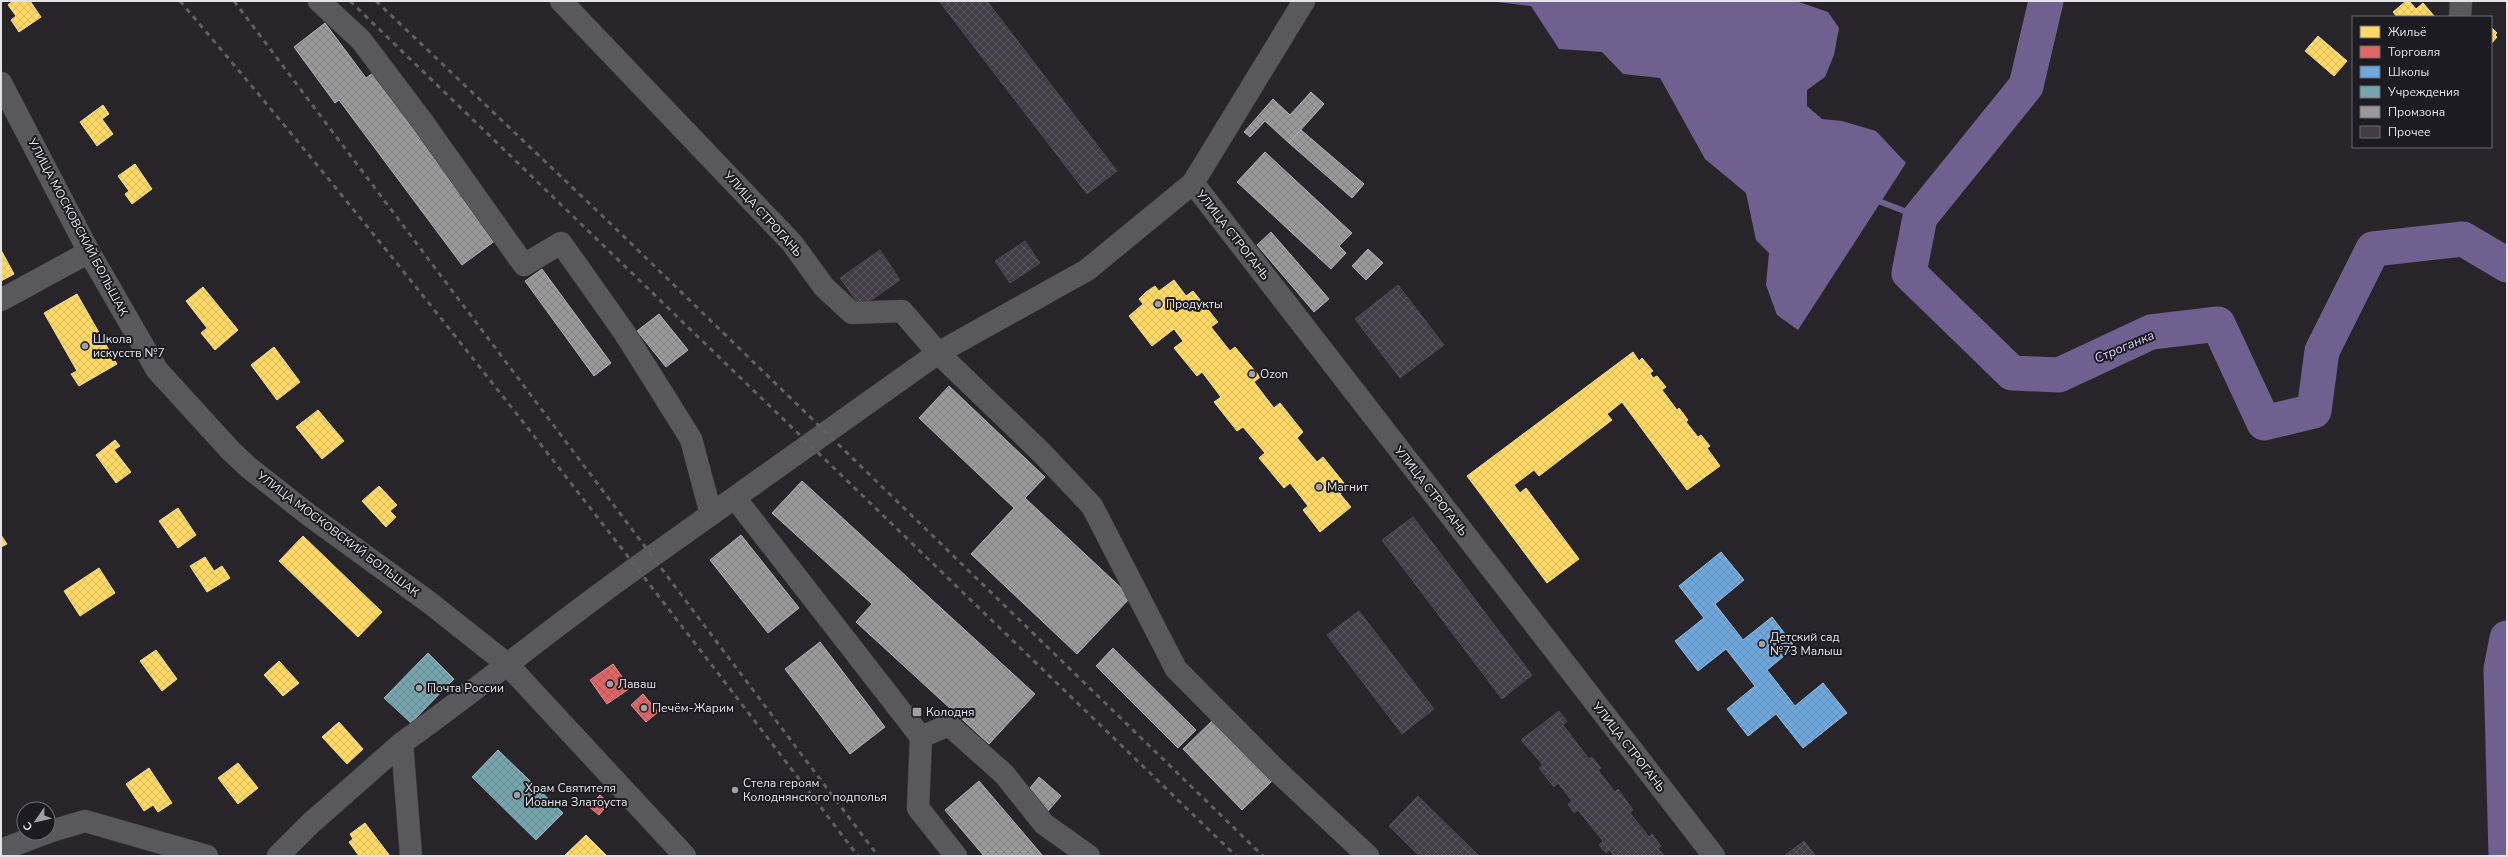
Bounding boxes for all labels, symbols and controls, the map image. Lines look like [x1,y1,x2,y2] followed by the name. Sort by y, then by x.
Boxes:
[2352,16,2492,148] legend
[2388,24,2426,40] text: Жильё
[2388,44,2440,60] text: Торговля
[2388,64,2429,80] text: Школы
[2387,84,2460,100] text: Учреждения
[2388,104,2445,120] text: Промзона
[2388,124,2431,140] text: Прочее
[24,135,132,319] street label: УЛИЦА МОСКОВСКИЙ БОЛЬШАК
[720,167,806,260] street label: УЛИЦА СТРОГАНЬ
[1192,186,1273,283] street label: УЛИЦА СТРОГАНЬ
[1166,296,1223,312] place label: Продукты
[1153,299,1163,309] marker: Продукты
[2092,326,2157,368] water label: Строганка
[93,331,165,361] place label: Школа искусств №7
[80,341,90,351] marker: Школа искусств №7
[1260,366,1288,382] place label: Ozon
[1247,369,1257,379] marker: Ozon
[1390,442,1471,539] street label: УЛИЦА СТРОГАНЬ
[253,467,422,600] street label: УЛИЦА МОСКОВСКИЙ БОЛЬШАК
[1327,479,1369,495] place label: Магнит
[1314,482,1324,492] marker: Магнит
[1770,629,1842,659] place label: Детский сад №73 Малыш
[1757,639,1767,649] marker: Детский сад №73 Малыш
[618,676,656,692] place label: Лаваш
[605,679,615,689] marker: Лаваш
[427,680,504,696] place label: Почта России
[414,683,424,693] marker: Почта России
[1588,698,1669,795] street label: УЛИЦА СТРОГАНЬ
[652,700,734,716] place label: Печём-Жарим
[639,703,649,713] marker: Печём-Жарим
[926,704,975,720] place label: Колодня
[911,706,923,718] marker: Колодня
[743,775,887,805] place label: Стела героям Колоднянского подполья
[525,780,628,810] place label: Храм Святителя Иоанна Златоуста
[730,785,740,795] marker: Стела героям Колоднянского подполья
[512,790,522,800] marker: Храм Святителя Иоанна Златоуста
[16,801,56,841] north arrow
[20,819,36,834] text: С

